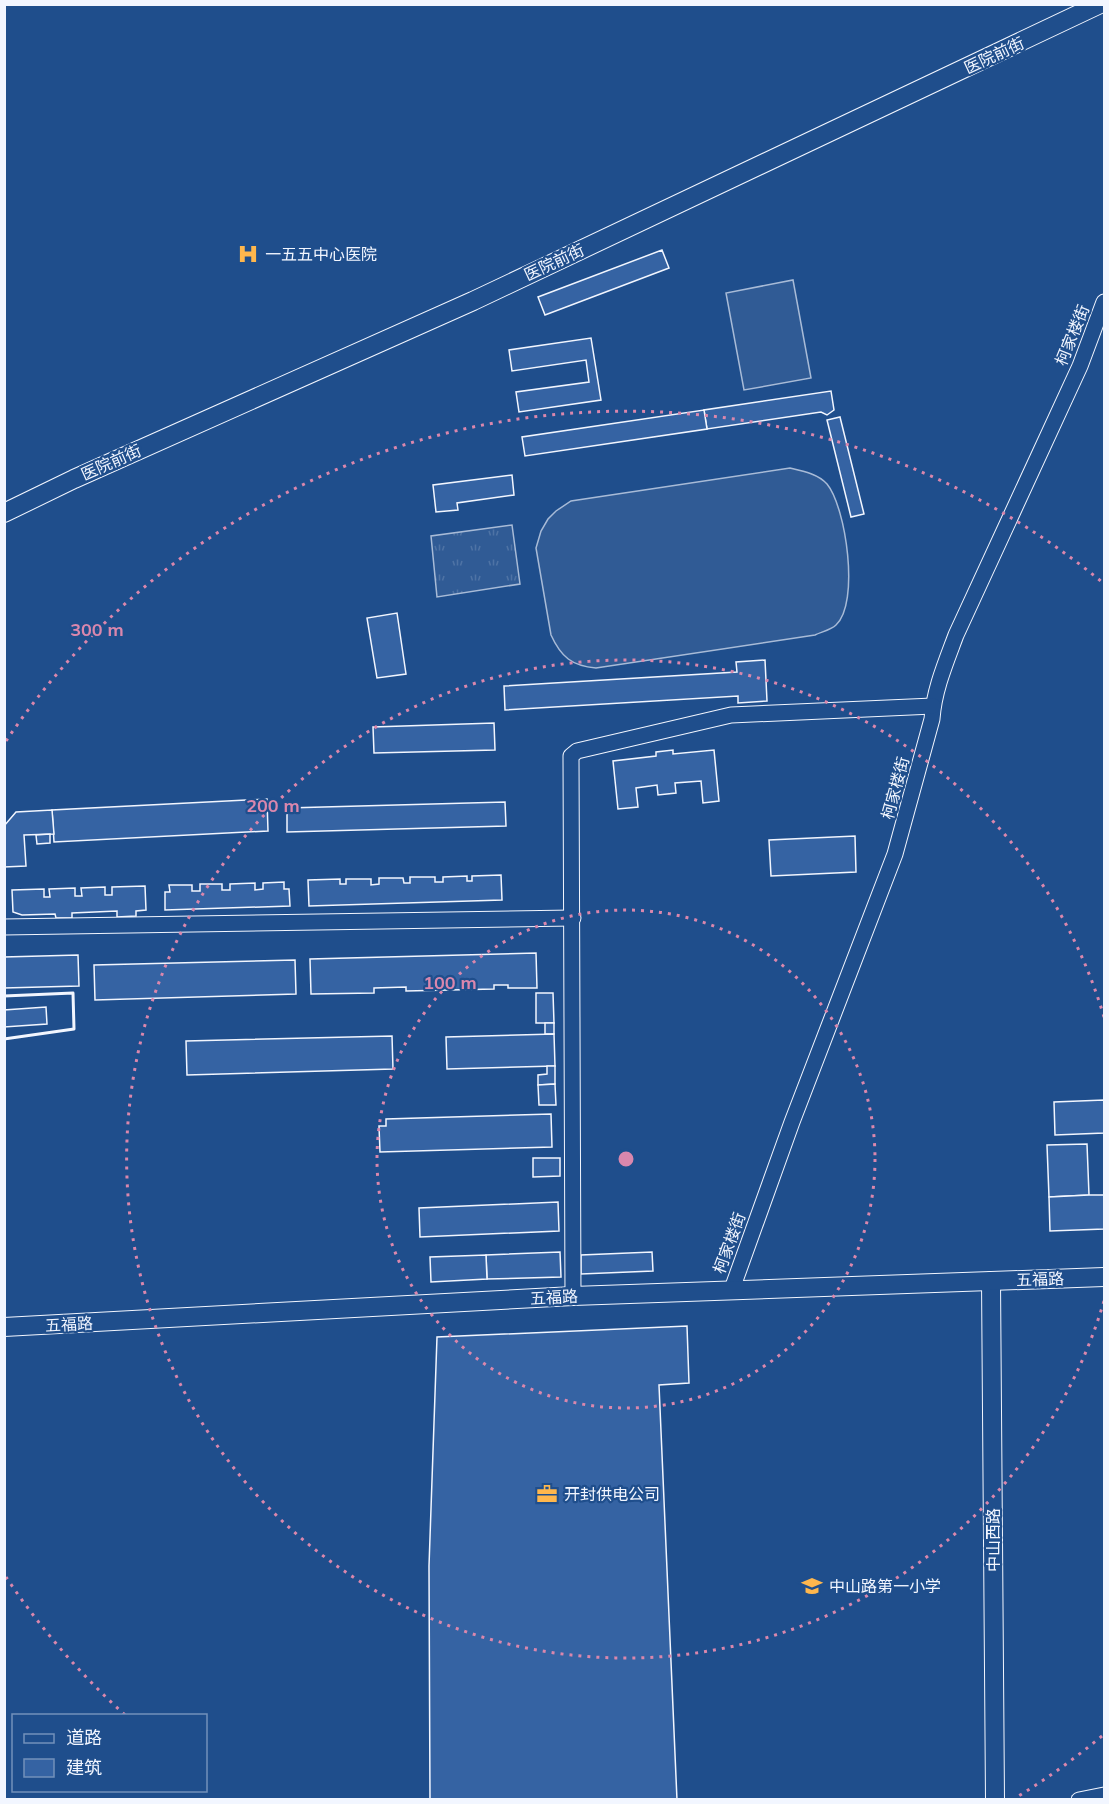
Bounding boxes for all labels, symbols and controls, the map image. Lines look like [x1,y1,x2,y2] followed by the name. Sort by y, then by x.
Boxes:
[961,32,1027,78] street label: 医院前街
[521,239,587,285] street label: 医院前街
[236,242,260,266] hospital icon: 一五五中心医院
[265,244,377,264] place label: 一五五中心医院
[1051,302,1093,368] street label: 柯家楼街
[78,440,144,484] street label: 医院前街
[70,618,124,641] text: 300 m
[877,754,913,822] street label: 柯家楼街
[246,794,300,817] text: 200 m
[423,971,477,994] text: 100 m
[616,1149,636,1169] centre of rings
[709,1210,749,1276] street label: 柯家楼街
[1016,1268,1064,1290] street label: 五福路
[530,1286,578,1308] street label: 五福路
[45,1313,93,1335] street label: 五福路
[535,1482,559,1506] office icon: 开封供电公司
[564,1484,660,1504] place label: 开封供电公司
[983,1508,1003,1572] street label: 中山西路
[800,1574,824,1598] school or university icon: 中山路第一小学
[829,1576,941,1596] place label: 中山路第一小学
[12,1714,207,1792] legend
[66,1726,102,1749] text: 道路
[66,1756,102,1779] text: 建筑

